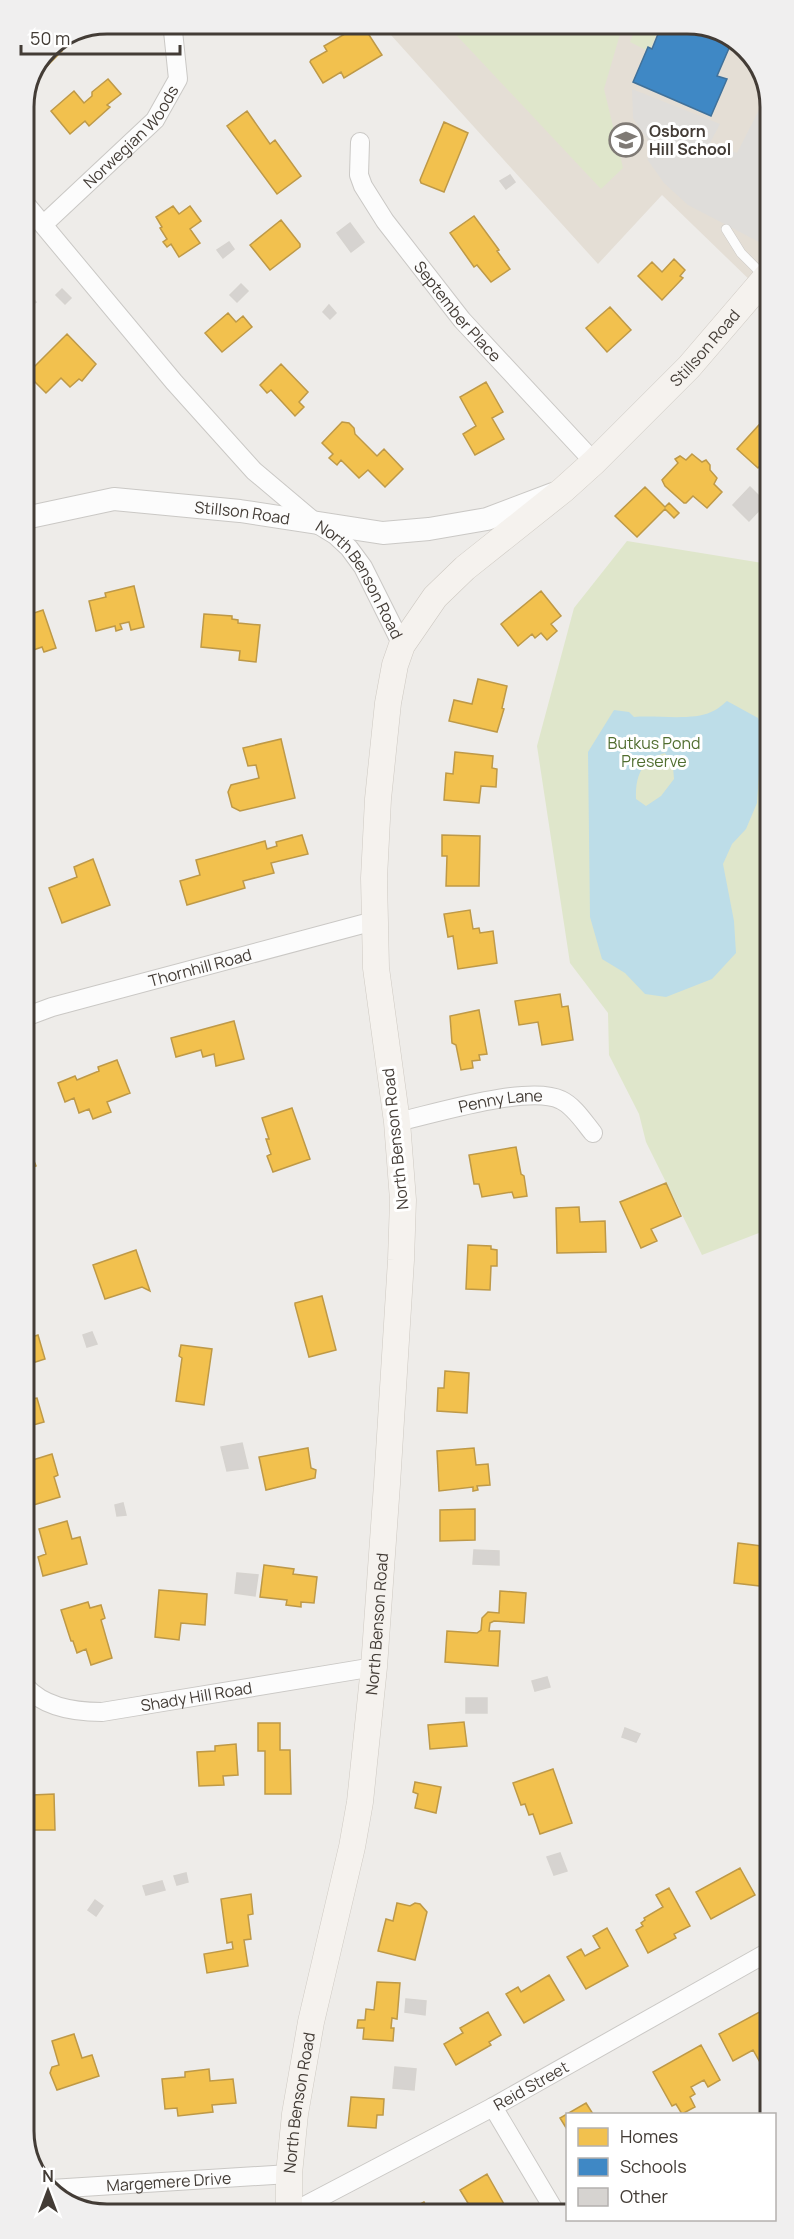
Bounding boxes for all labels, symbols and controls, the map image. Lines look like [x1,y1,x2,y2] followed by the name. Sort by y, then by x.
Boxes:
[21,18,180,56] scale bar
[30,26,70,50] text: 50 m
[78,81,183,193] street label: Norwegian Woods
[649,120,731,160] place label: Osborn Hill School
[608,122,644,158] school or university icon: Osborn Hill School
[409,256,506,366] street label: September Place
[665,305,745,391] street label: Stillson Road
[194,496,292,530] street label: Stillson Road
[312,515,408,643] street label: North Benson Road
[608,732,700,772] park label: Butkus Pond Preserve
[146,943,254,992] street label: Thornhill Road
[377,1067,413,1211] street label: North Benson Road
[456,1084,543,1118] street label: Penny Lane
[360,1552,393,1696] street label: North Benson Road
[139,1676,254,1716] street label: Shady Hill Road
[278,2030,320,2174] street label: North Benson Road
[489,2056,573,2116] street label: Reid Street
[566,2113,776,2221] legend
[620,2124,678,2148] text: Homes
[620,2154,687,2178] text: Schools
[18,2161,78,2221] north arrow
[42,2165,54,2187] text: N
[106,2167,232,2196] street label: Margemere Drive
[620,2184,668,2208] text: Other

